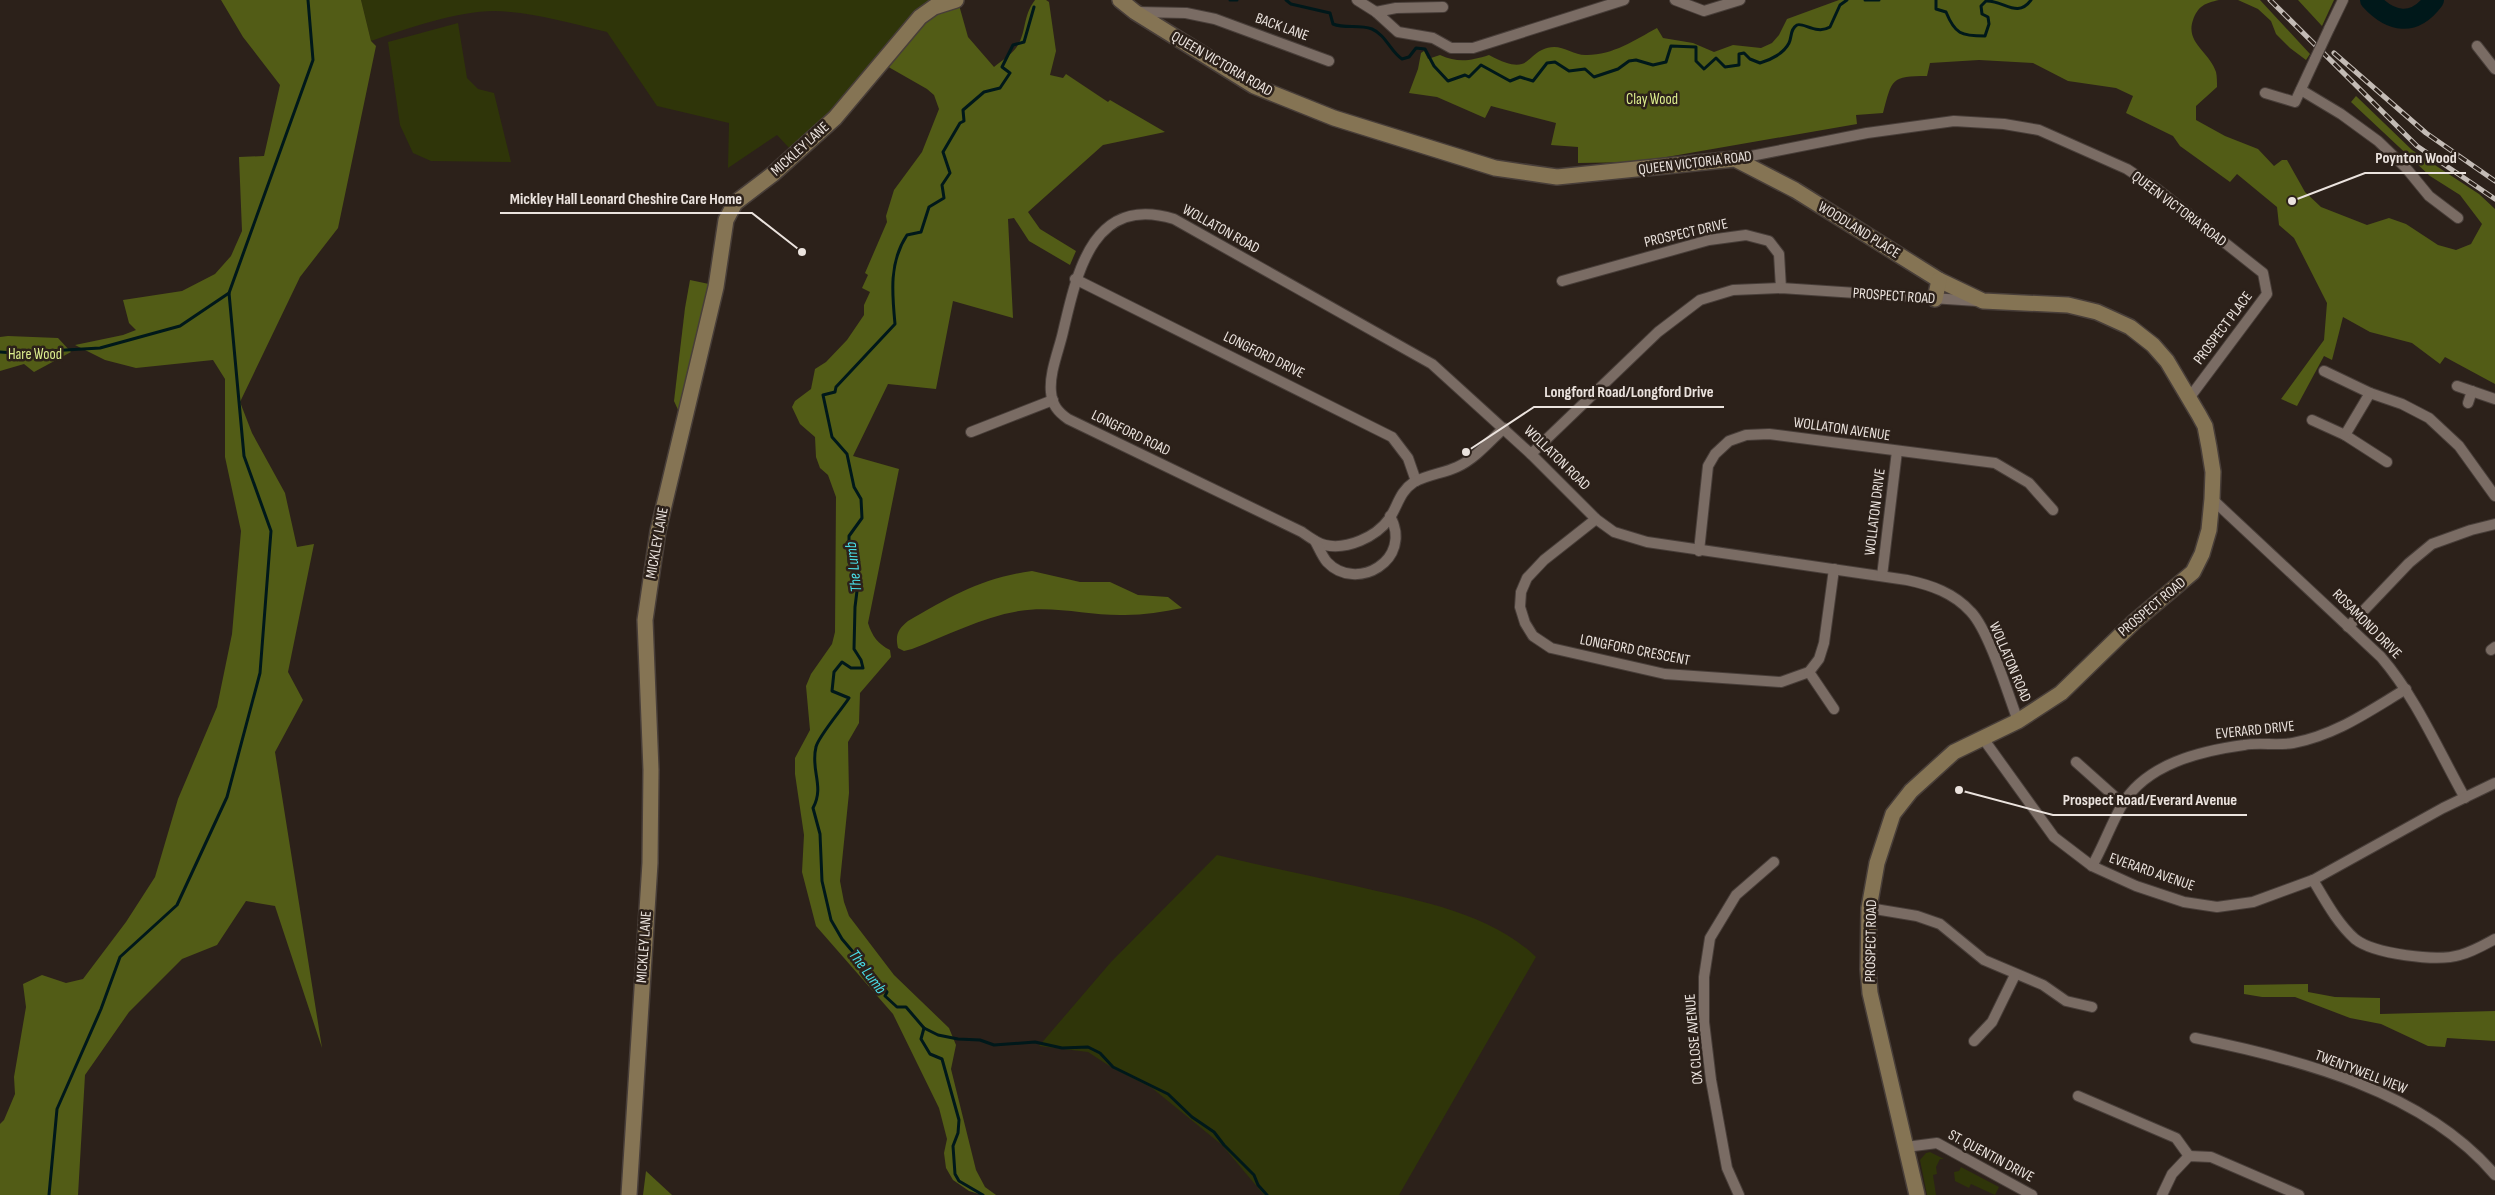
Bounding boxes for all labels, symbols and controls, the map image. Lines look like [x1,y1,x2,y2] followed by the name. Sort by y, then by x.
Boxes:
[1253,9,1311,45] street label: BACK LANE
[1168,27,1276,101] street label: QUEEN VICTORIA ROAD
[1626,90,1678,109] park label: Clay Wood
[767,118,833,180] street label: MICKLEY LANE
[2365,142,2466,173] callout: Poynton Wood
[1637,147,1753,179] street label: QUEEN VICTORIA ROAD
[2375,149,2457,168] text: Poynton Wood
[2128,167,2230,251] street label: QUEEN VICTORIA ROAD
[500,182,752,213] callout: Mickley Hall Leonard Cheshire Care Home
[510,190,742,209] text: Mickley Hall Leonard Cheshire Care Home
[1814,197,1904,263] street label: WOODLAND PLACE
[1179,200,1263,258] street label: WOLLATON ROAD
[1642,214,1730,252] street label: PROSPECT DRIVE
[1852,284,1936,308] street label: PROSPECT ROAD
[2189,288,2257,368] street label: PROSPECT PLACE
[1220,327,1308,383] street label: LONGFORD DRIVE
[8,345,62,364] park label: Hare Wood
[1534,376,1724,407] callout: Longford Road/Longford Drive
[1544,383,1714,402] text: Longford Road/Longford Drive
[1088,406,1174,460] street label: LONGFORD ROAD
[1792,413,1892,445] street label: WOLLATON AVENUE
[1520,422,1594,494] street label: WOLLATON ROAD
[1860,467,1890,557] street label: WOLLATON DRIVE
[641,506,673,580] street label: MICKLEY LANE
[841,540,867,593] water label: The Lumb
[2114,573,2190,641] street label: PROSPECT ROAD
[2328,585,2406,663] street label: ROSAMOND DRIVE
[1985,619,2035,705] street label: WOLLATON ROAD
[1578,630,1692,670] street label: LONGFORD CRESCENT
[2215,716,2295,744] street label: EVERARD DRIVE
[2053,784,2247,815] callout: Prospect Road/Everard Avenue
[2063,791,2237,810] text: Prospect Road/Everard Avenue
[2107,848,2197,896] street label: EVERARD AVENUE
[1861,899,1881,983] street label: PROSPECT ROAD
[632,910,656,984] street label: MICKLEY LANE
[844,946,890,998] water label: The Lumb
[1681,993,1707,1085] street label: OX CLOSE AVENUE
[2312,1046,2410,1098] street label: TWENTYWELL VIEW
[1945,1125,2037,1187] street label: ST. QUENTIN DRIVE

